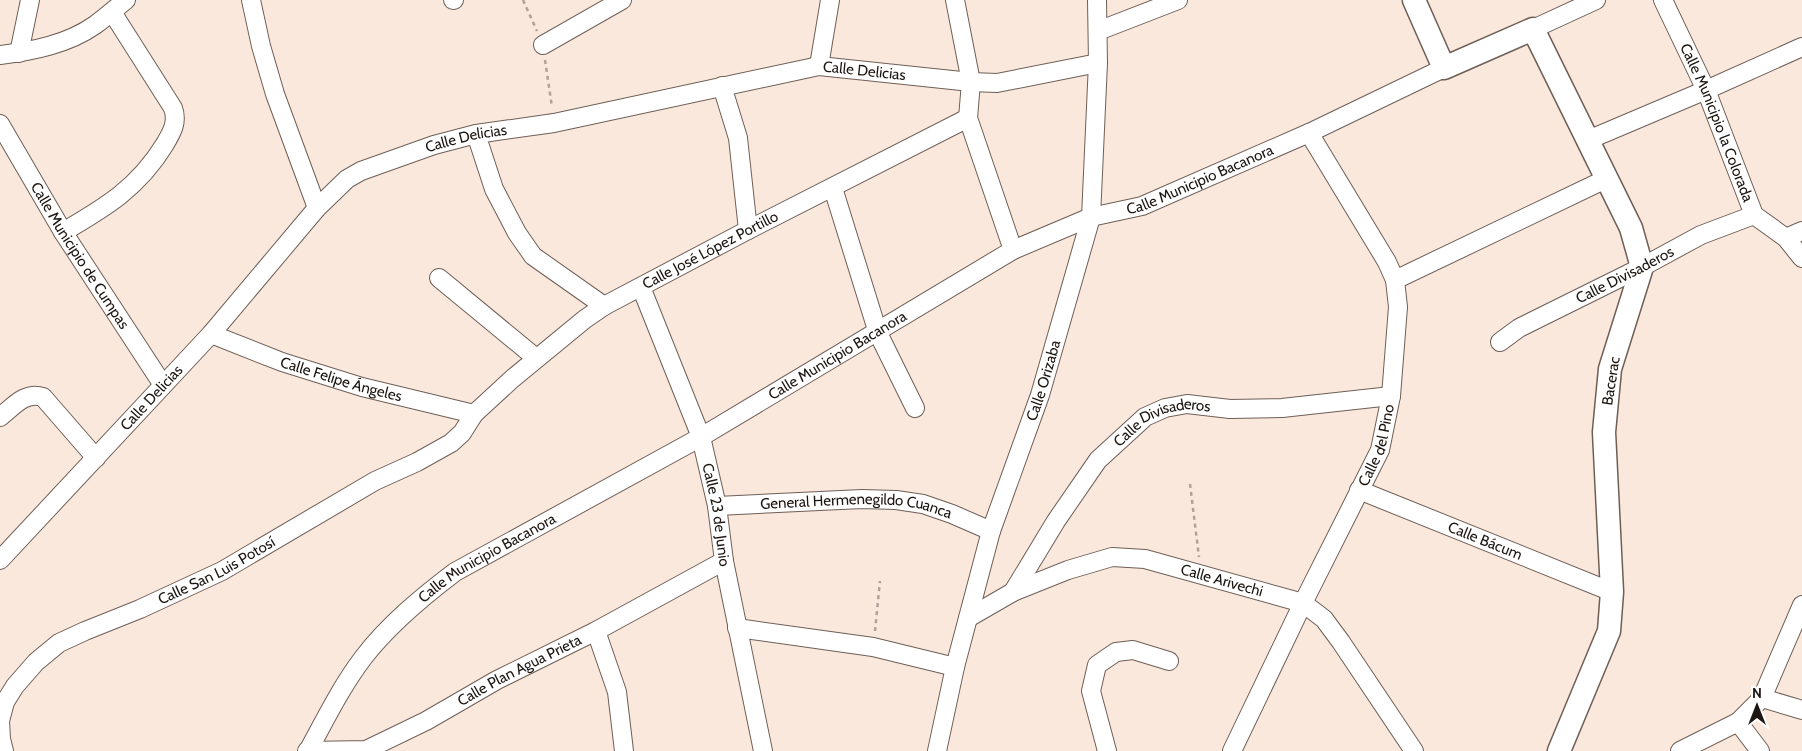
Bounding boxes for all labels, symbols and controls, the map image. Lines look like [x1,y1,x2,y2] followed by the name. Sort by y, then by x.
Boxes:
[1676,40,1757,205] street label: Calle Municipio la Colorada
[822,57,907,84] street label: Calle Delicias
[423,121,508,156] street label: Calle Delicias
[1125,140,1277,218] street label: Calle Municipio Bacanora
[27,179,133,332] street label: Calle Municipio de Cumpas
[639,207,781,293] street label: Calle José López Portillo
[1573,242,1677,307] street label: Calle Divisaderos
[765,307,910,404] street label: Calle Municipio Bacanora
[1022,337,1064,423] street label: Calle Orizaba
[278,353,404,405] street label: Calle Felipe Ángeles
[1598,355,1624,407] street label: Bacerac
[117,361,186,434] street label: Calle Delicias
[1110,395,1212,450] street label: Calle Divisaderos
[1354,403,1398,489] street label: Calle del Pino
[698,461,734,568] street label: Calle 23 de Junio
[760,490,955,523] street label: General Hermenegildo Cuanca
[414,509,559,606] street label: Calle Municipio Bacanora
[1445,518,1525,564] street label: Calle Bácum
[155,533,278,608] street label: Calle San Luis Potosí
[1179,560,1265,600] street label: Calle Arivechi
[454,630,585,710] street label: Calle Plan Agua Prieta
[1732,681,1782,731] north arrow
[1752,684,1762,702] text: N

